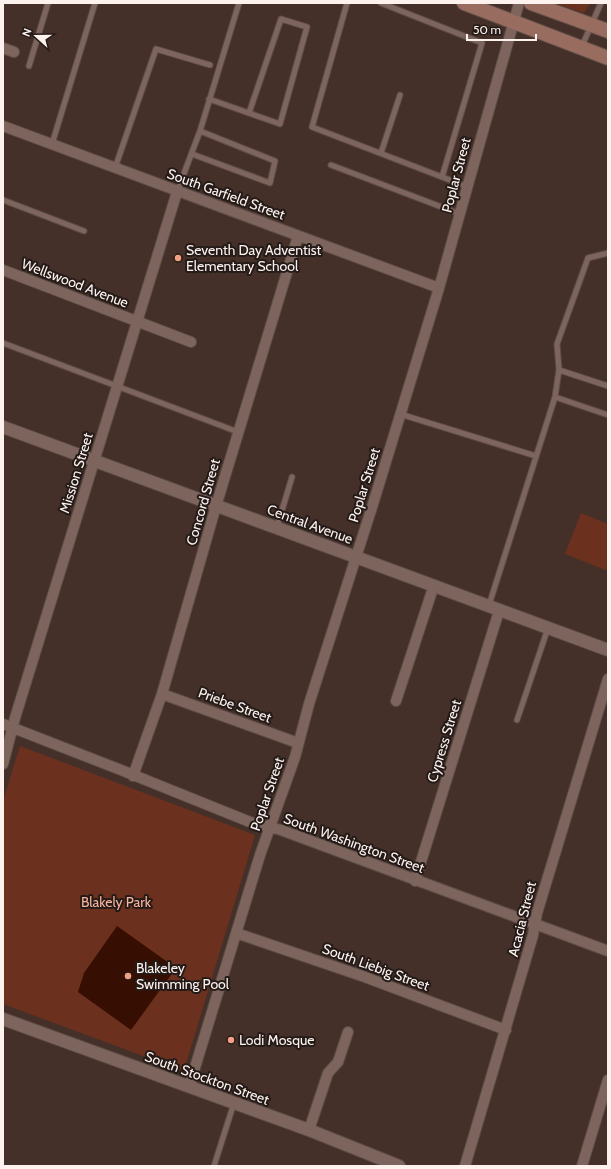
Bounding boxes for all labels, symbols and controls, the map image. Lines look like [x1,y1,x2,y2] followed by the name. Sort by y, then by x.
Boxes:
[16,16,56,56] north arrow
[467,16,536,42] scale bar
[473,22,501,37] text: 50 m
[19,26,35,39] text: N
[437,135,475,214] street label: Poplar Street
[165,164,288,224] street label: South Garfield Street
[186,241,321,275] place label: Seventh Day Adventist Elementary School
[173,253,183,263] marker: Seventh Day Adventist Elementary School
[19,254,131,312] street label: Wellswood Avenue
[55,430,97,516] street label: Mission Street
[344,445,384,524] street label: Poplar Street
[182,456,224,547] street label: Concord Street
[265,500,355,548] street label: Central Avenue
[196,683,274,727] street label: Priebe Street
[423,697,465,785] street label: Cypress Street
[246,754,288,833] street label: Poplar Street
[281,809,427,877] street label: South Washington Street
[504,879,540,958] street label: Acacia Street
[81,893,152,911] park label: Blakely Park
[320,939,432,995] street label: South Liebig Street
[136,959,230,993] place label: Blakeley Swimming Pool
[123,971,133,981] marker: Blakeley Swimming Pool
[239,1031,314,1049] place label: Lodi Mosque
[226,1035,236,1045] marker: Lodi Mosque
[142,1047,272,1109] street label: South Stockton Street

